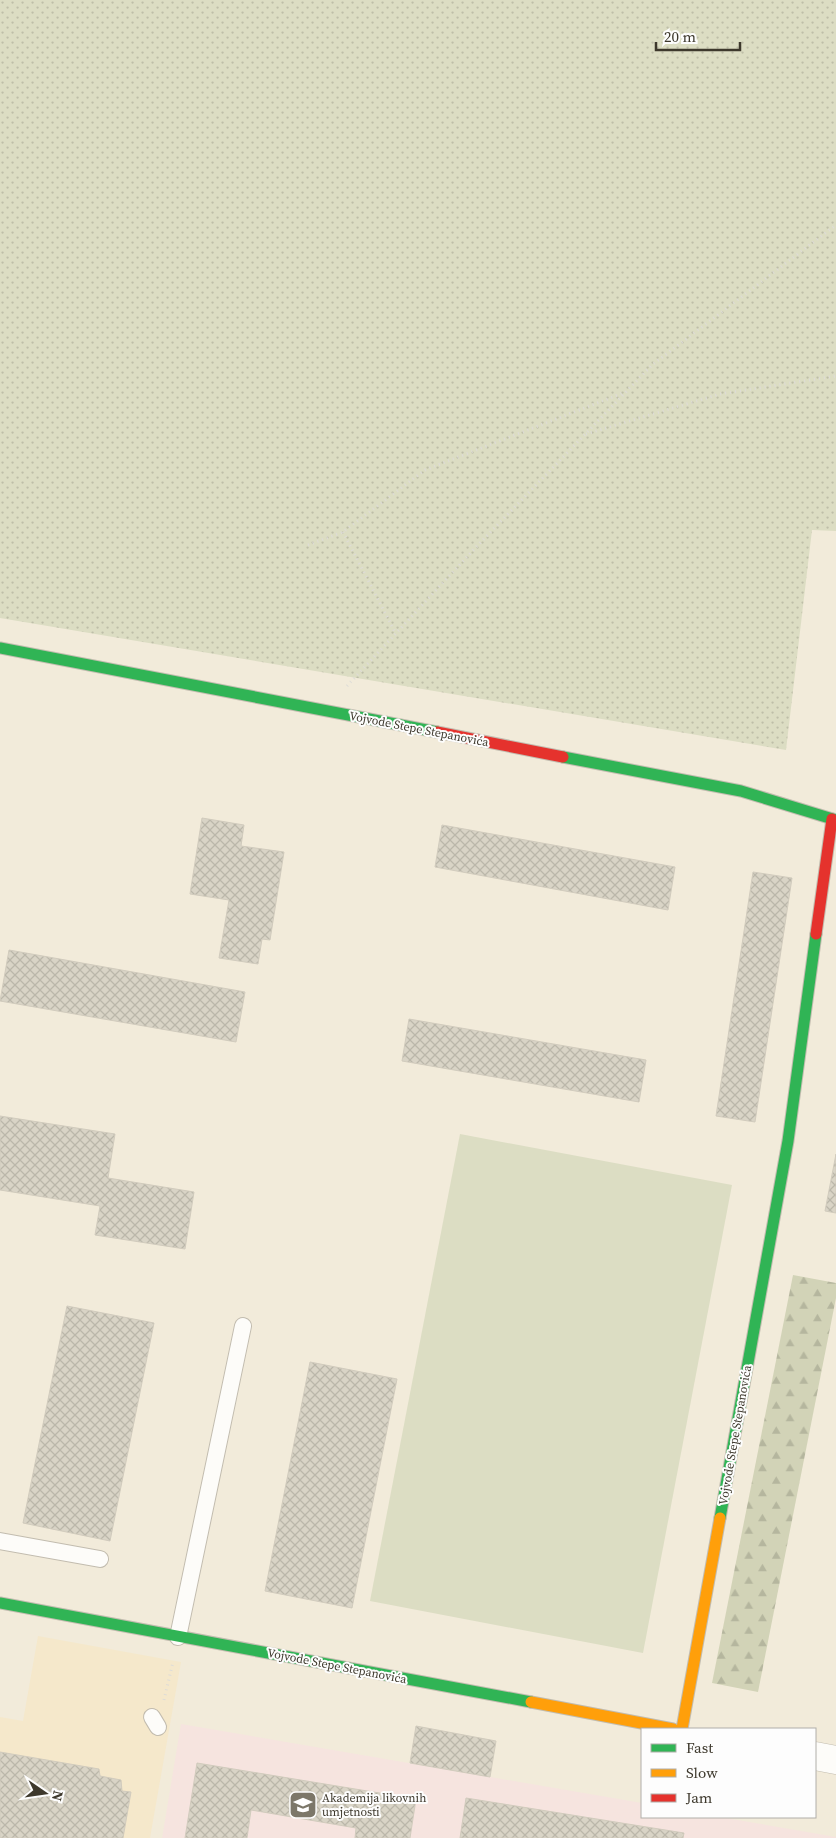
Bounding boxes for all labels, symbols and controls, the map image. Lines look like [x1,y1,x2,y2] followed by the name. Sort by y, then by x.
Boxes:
[656,20,740,52] scale bar
[664,26,696,47] text: 20 m
[348,708,491,751] street label: Vojvode Stepe Stepanovića
[715,1363,755,1506] street label: Vojvode Stepe Stepanovića
[266,1645,409,1688] street label: Vojvode Stepe Stepanovića
[641,1728,816,1818] legend
[686,1737,713,1758] text: Fast
[686,1762,718,1783] text: Slow
[20,1768,70,1818] north arrow
[685,1787,713,1808] text: Jam
[47,1789,69,1803] text: N
[288,1790,318,1820] school or university icon: Akademija likovnih umjetnosti
[322,1790,426,1820] place label: Akademija likovnih umjetnosti

